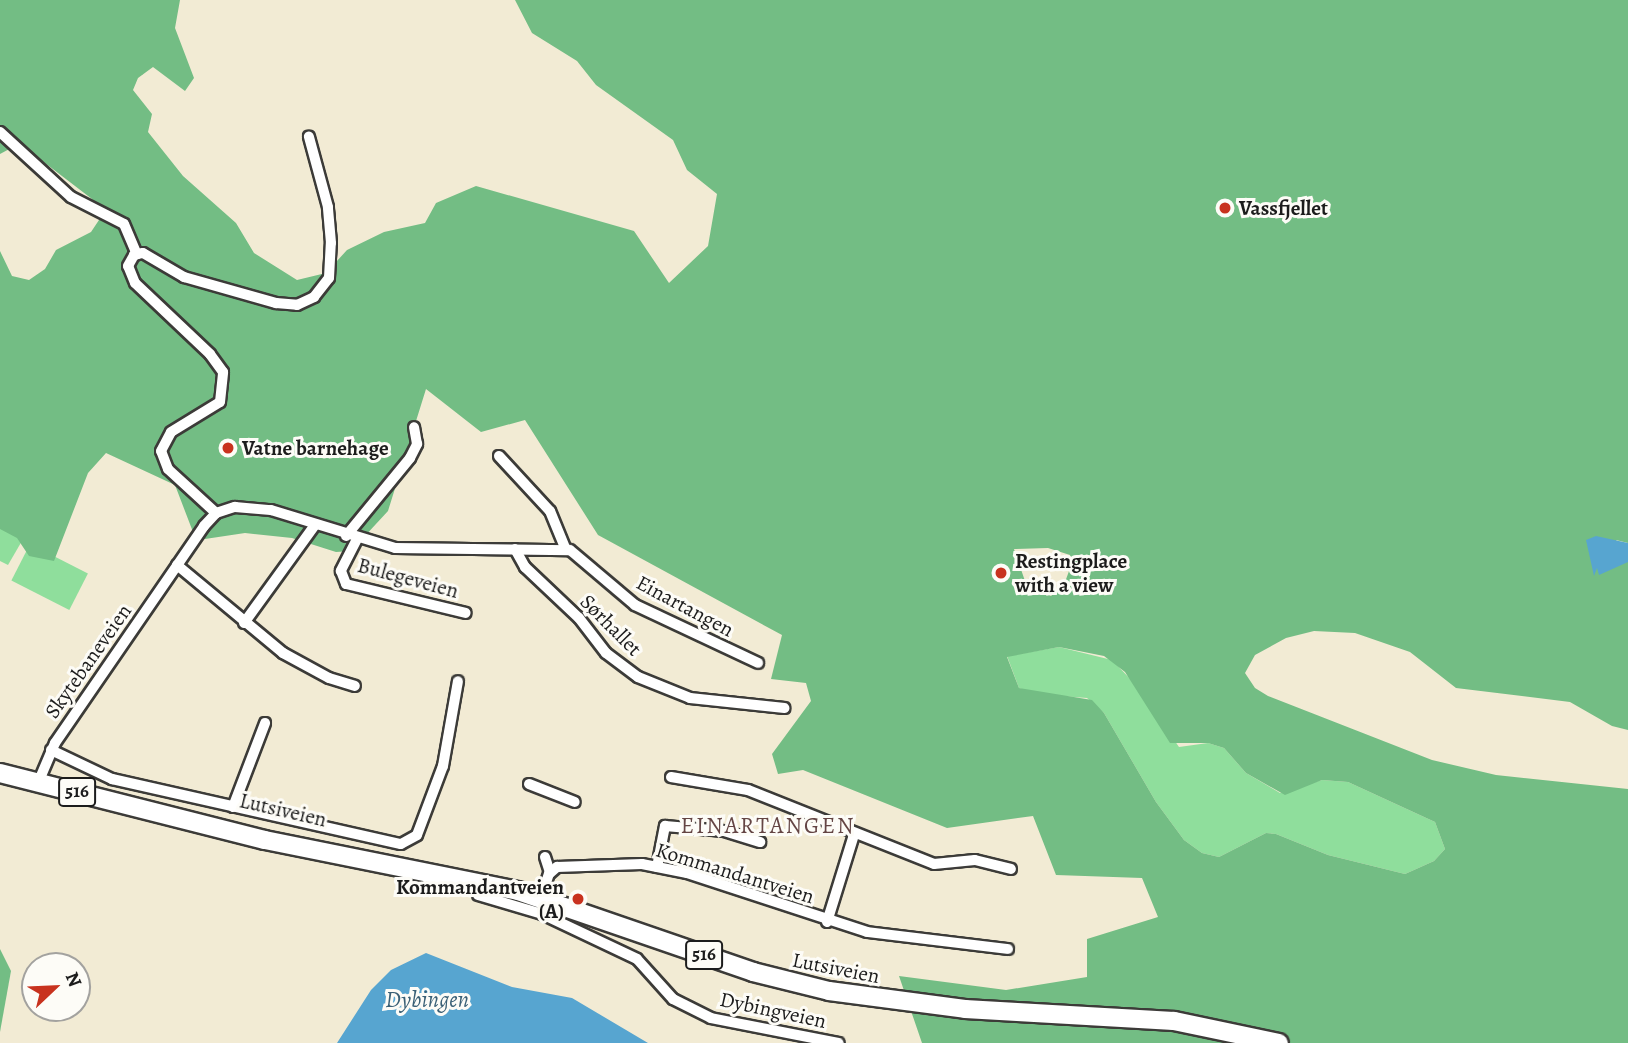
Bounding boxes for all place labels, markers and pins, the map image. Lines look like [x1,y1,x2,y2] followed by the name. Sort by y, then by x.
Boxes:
[1239,195,1328,221] place label: Vassfjellet
[1217,200,1233,216] marker: Vassfjellet
[242,435,389,461] place label: Vatne barnehage
[220,440,236,456] marker: Vatne barnehage
[1015,548,1127,598] place label: Restingplace with a view
[993,565,1009,581] marker: Restingplace with a view
[396,874,564,924] place label: Kommandantveien (A)
[570,891,586,907] marker: Kommandantveien (A)

